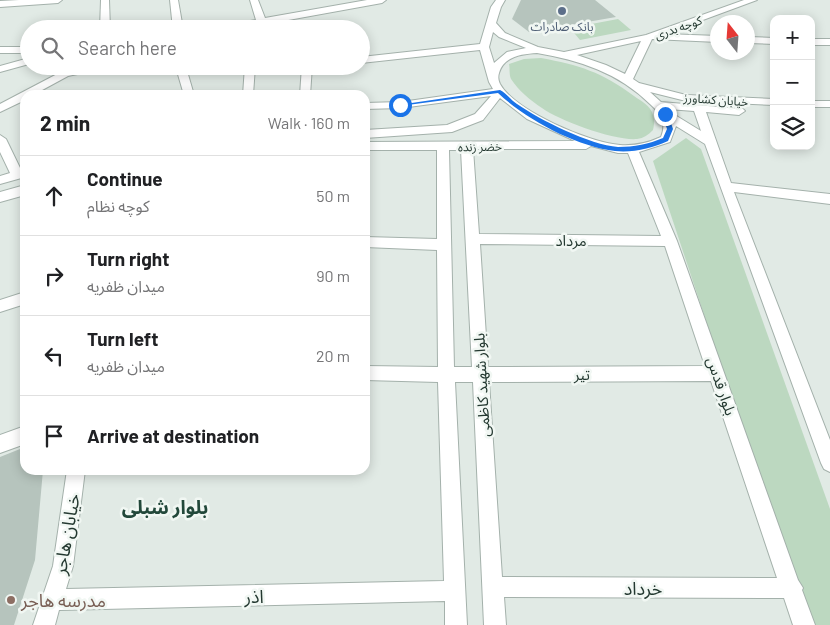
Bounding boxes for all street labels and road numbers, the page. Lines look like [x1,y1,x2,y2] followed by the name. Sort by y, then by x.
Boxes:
[653,12,705,44] street label: کوچه بدری
[682,90,749,109] street label: خیابان کشاورز
[458,139,502,154] street label: خضر زنده
[555,231,587,250] street label: مرداد
[469,333,494,437] street label: بلوار شهید کاظمی
[703,354,740,418] street label: بلوار قدس
[573,365,590,384] street label: تیر
[48,492,85,577] street label: خیابان هاجر
[624,577,662,600] street label: خرداد
[243,585,264,608] street label: اذر

